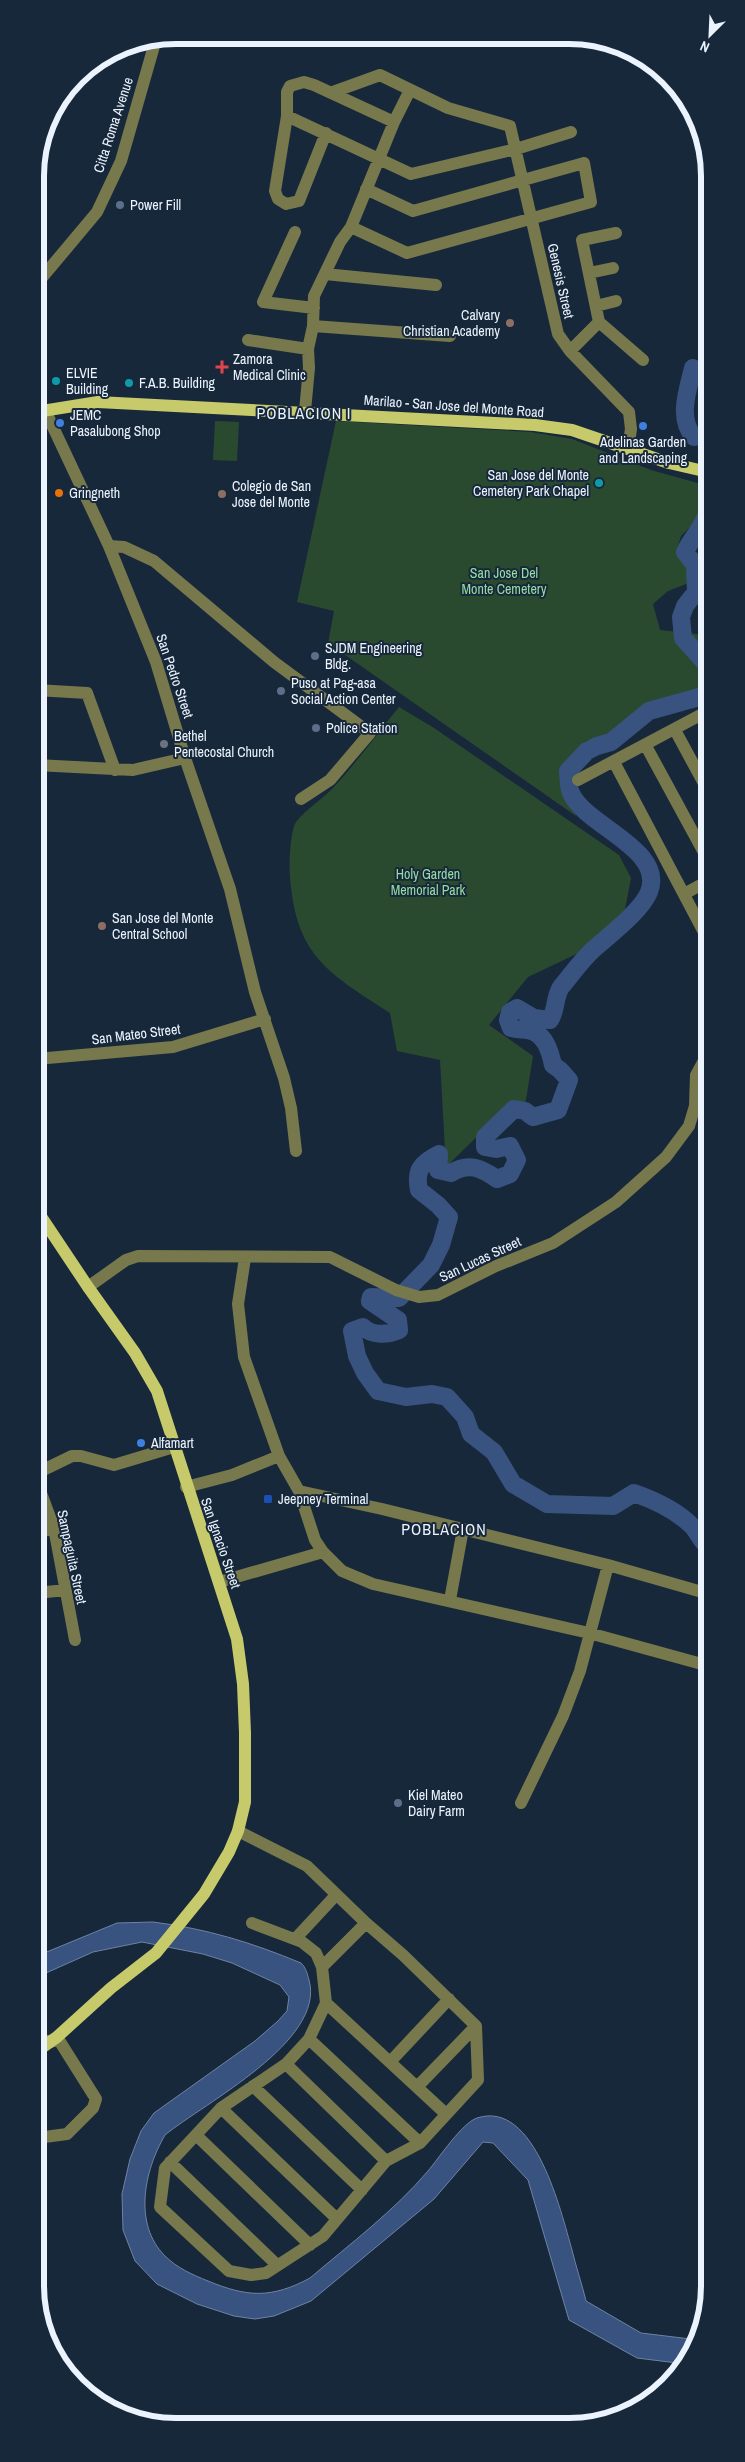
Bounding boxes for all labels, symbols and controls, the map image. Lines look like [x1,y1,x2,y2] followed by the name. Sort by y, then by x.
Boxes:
[685,10,735,60] north arrow
[697,37,712,57] text: N
[89,75,137,175] street label: Citta Roma Avenue
[130,196,181,214] place label: Power Fill
[114,199,126,211] marker: Power Fill
[544,242,578,320] street label: Genesis Street
[403,306,500,340] place label: Calvary Christian Academy
[504,317,516,329] marker: Calvary Christian Academy
[233,350,306,384] place label: Zamora Medical Clinic
[215,360,229,374] marker: Zamora Medical Clinic
[66,364,109,398] place label: ELVIE Building
[139,374,216,392] place label: F.A.B. Building
[50,375,62,387] marker: ELVIE Building
[123,377,135,389] marker: F.A.B. Building
[363,391,545,421] street label: Marilao - San Jose del Monte Road
[257,402,351,424] district label: POBLACION I
[70,406,161,440] place label: JEMC Pasalubong Shop
[54,417,66,429] marker: JEMC Pasalubong Shop
[637,420,649,432] marker: Adelinas Garden and Landscaping
[599,433,688,467] place label: Adelinas Garden and Landscaping
[473,466,589,500] place label: San Jose del Monte Cemetery Park Chapel
[232,477,311,511] place label: Colegio de San Jose del Monte
[593,477,605,489] marker: San Jose del Monte Cemetery Park Chapel
[69,484,120,502] place label: Gringneth
[53,487,65,499] marker: Gringneth
[216,488,228,500] marker: Colegio de San Jose del Monte
[462,564,547,598] park label: San Jose Del Monte Cemetery
[152,631,198,721] street label: San Pedro Street
[325,639,423,673] place label: SJDM Engineering Bldg.
[309,650,321,662] marker: SJDM Engineering Bldg.
[291,674,396,708] place label: Puso at Pag-asa Social Action Center
[275,685,287,697] marker: Puso at Pag-asa Social Action Center
[326,719,397,737] place label: Police Station
[310,722,322,734] marker: Police Station
[174,727,274,761] place label: Bethel Pentecostal Church
[158,738,170,750] marker: Bethel Pentecostal Church
[391,865,466,899] park label: Holy Garden Memorial Park
[112,909,213,943] place label: San Jose del Monte Central School
[96,920,108,932] marker: San Jose del Monte Central School
[91,1020,181,1048] street label: San Mateo Street
[436,1232,524,1286] street label: San Lucas Street
[150,1434,194,1452] place label: Alfamart
[135,1437,147,1449] marker: Alfamart
[278,1490,368,1508] place label: Jeepney Terminal
[262,1493,274,1505] marker: Jeepney Terminal
[197,1495,245,1591] street label: San Ignacio Street
[53,1508,91,1606] street label: Sampaguita Street
[401,1518,487,1540] district label: POBLACION
[408,1786,465,1820] place label: Kiel Mateo Dairy Farm
[392,1797,404,1809] marker: Kiel Mateo Dairy Farm

